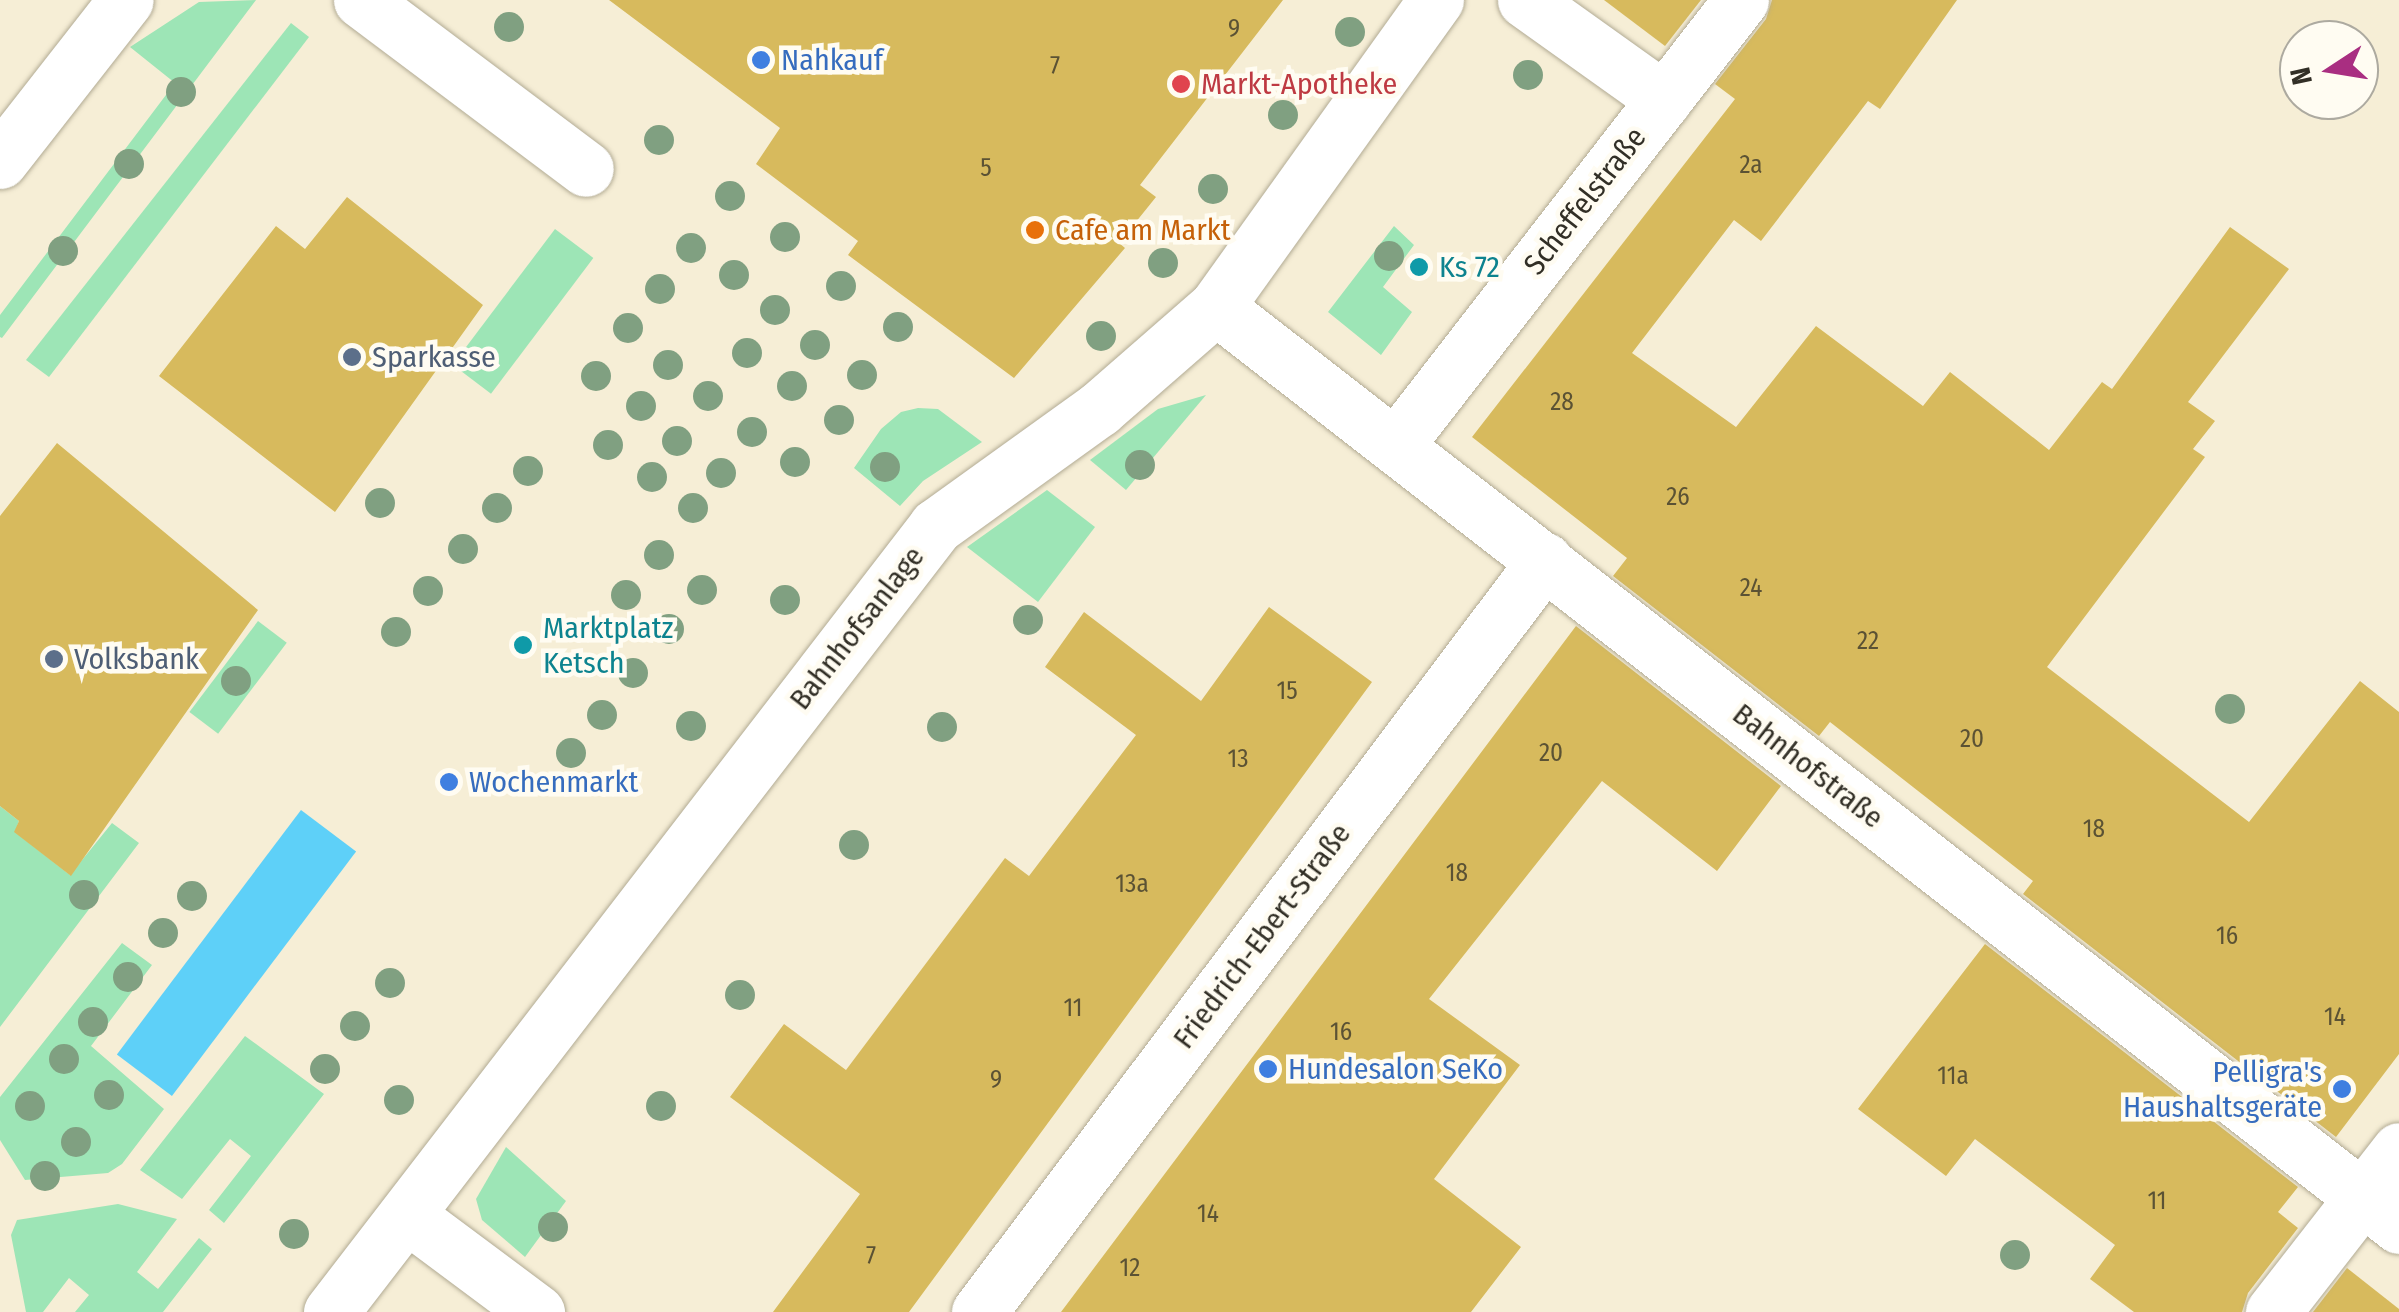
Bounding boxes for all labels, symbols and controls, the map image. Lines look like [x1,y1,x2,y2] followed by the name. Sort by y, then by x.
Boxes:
[1228,14,1240,44] house number: 9
[2279,20,2379,120] north arrow
[781,42,883,78] place label: Nahkauf
[750,49,772,71] marker: Nahkauf
[1050,51,1060,81] house number: 7
[2283,64,2319,88] text: N
[1201,66,1397,102] place label: Markt-Apotheke
[1170,73,1192,95] marker: Markt-Apotheke
[1516,120,1654,282] street label: Scheffelstraße
[1739,150,1763,180] house number: 2a
[980,153,992,183] house number: 5
[1055,212,1230,248] place label: Cafe am Markt
[1024,219,1046,241] marker: Cafe am Markt
[1439,249,1500,285] place label: Ks 72
[1408,256,1430,278] marker: Ks 72
[372,339,496,375] place label: Sparkasse
[341,346,363,368] marker: Sparkasse
[1550,387,1574,417] house number: 28
[1666,482,1690,512] house number: 26
[782,539,932,717] street label: Bahnhofsanlage
[1740,573,1762,603] house number: 24
[543,610,673,680] place label: Marktplatz Ketsch
[1857,626,1879,656] house number: 22
[512,634,534,656] marker: Marktplatz Ketsch
[74,641,199,677] place label: Volksbank
[43,648,65,670] marker: Volksbank
[1276,676,1298,706] house number: 15
[1726,696,1890,836] street label: Bahnhofstraße
[1960,724,1984,754] house number: 20
[1539,738,1563,768] house number: 20
[1227,744,1249,774] house number: 13
[469,764,638,800] place label: Wochenmarkt
[438,771,460,793] marker: Wochenmarkt
[2083,814,2105,844] house number: 18
[1166,816,1358,1056] street label: Friedrich-Ebert-Straße
[1446,858,1468,888] house number: 18
[1115,869,1149,899] house number: 13a
[2216,921,2238,951] house number: 16
[1063,993,1083,1023] house number: 11
[2324,1002,2346,1032] house number: 14
[1330,1017,1352,1047] house number: 16
[1288,1051,1503,1087] place label: Hundesalon SeKo
[2123,1054,2322,1124] place label: Pelligra's Haushaltsgeräte
[1257,1058,1279,1080] marker: Hundesalon SeKo
[1937,1061,1969,1091] house number: 11a
[990,1065,1002,1095] house number: 9
[2331,1078,2353,1100] marker: Pelligra's Haushaltsgeräte
[2147,1186,2167,1216] house number: 11
[1197,1199,1219,1229] house number: 14
[866,1241,876,1271] house number: 7
[1120,1253,1140,1283] house number: 12

